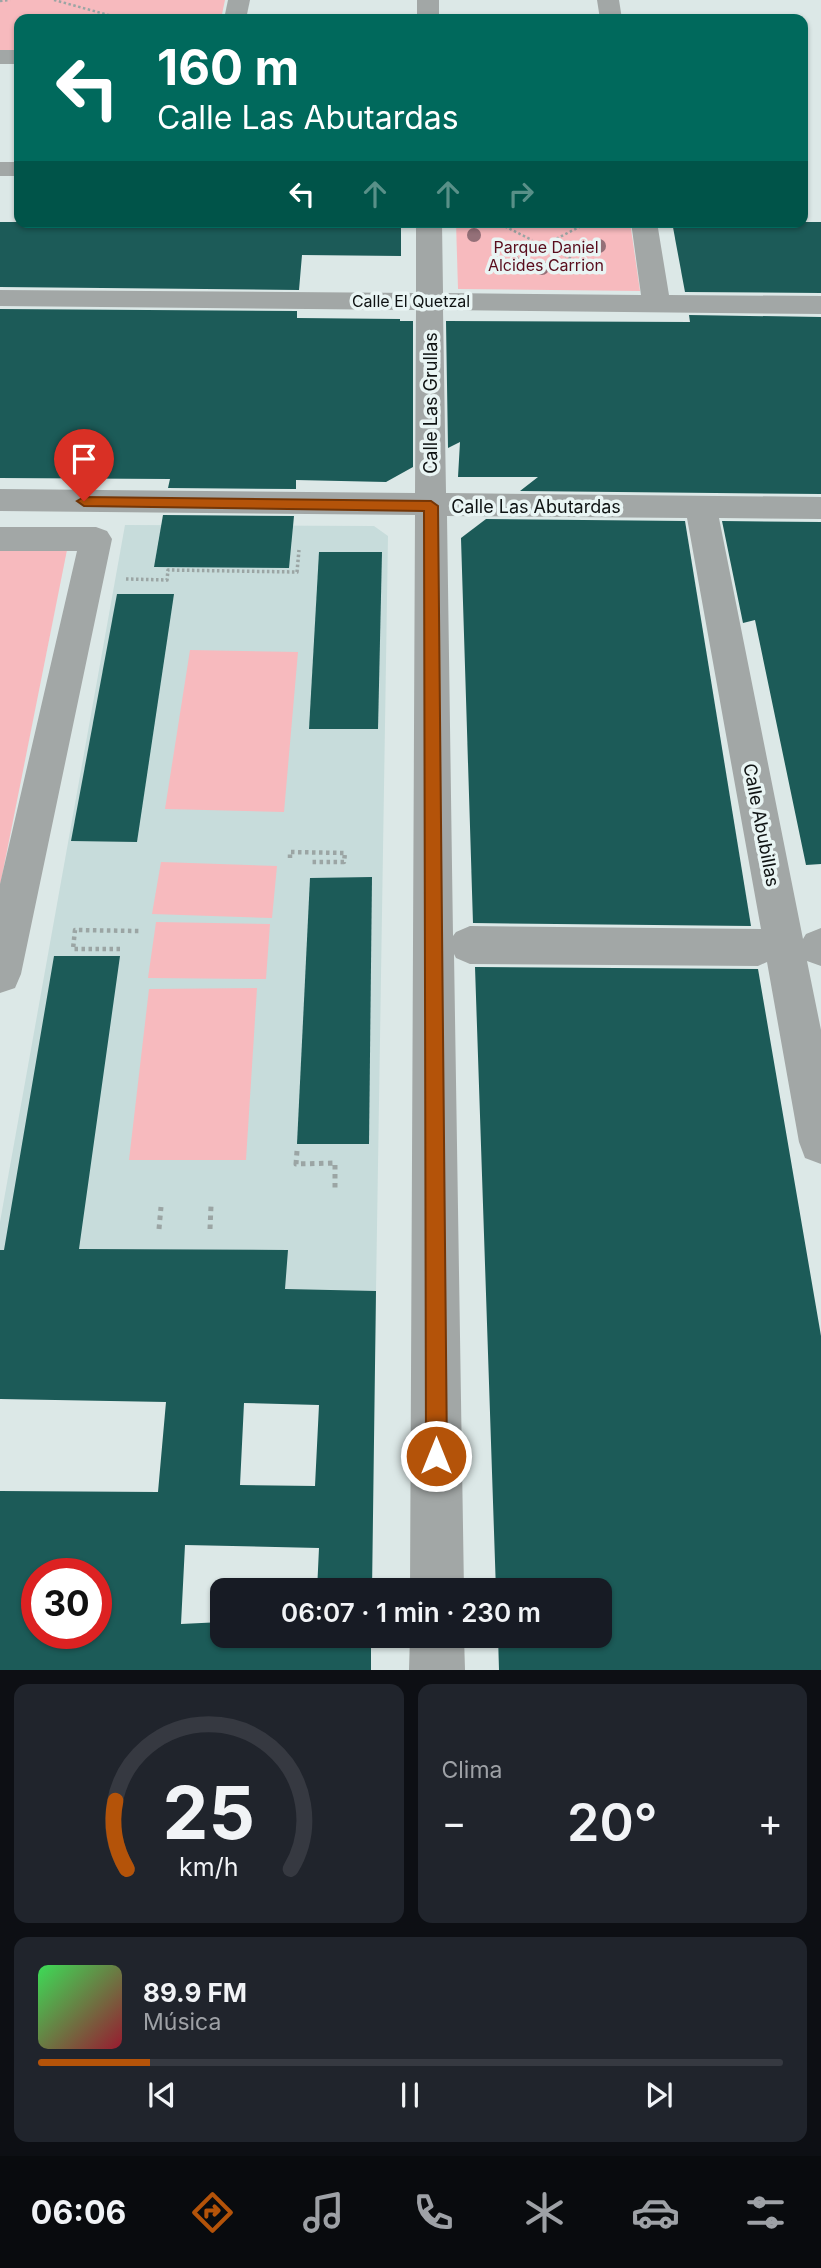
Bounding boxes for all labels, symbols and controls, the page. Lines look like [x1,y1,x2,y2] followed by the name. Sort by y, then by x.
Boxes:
[157,38,299,97] text: 160 m
[42,42,133,133] icon: left
[157,98,459,137] text: Calle Las Abutardas
[283,175,321,213] icon: left
[356,175,394,213] icon: ahead
[429,175,467,213] icon: ahead
[502,175,540,213] icon: right
[488,237,604,275] park label: Parque Daniel Alcides Carrion
[352,291,470,311] street label: Calle El Quetzal
[420,332,441,474] street label: Calle Las Grullas
[54,429,114,501] pin
[65,440,103,478] icon: arrive
[451,496,621,517] street label: Calle Las Abutardas
[739,761,784,888] street label: Calle Abubillas
[399,1419,473,1493] position arrow
[21,1558,112,1649] speed limit sign: 30
[281,1597,541,1628] text: 06:07 · 1 min · 230 m
[442,1756,503,1784] text: Clima
[163,1769,255,1858] text: 25
[567,1791,658,1854] text: 20°
[442,1799,467,1845] text: −
[758,1799,783,1845] text: +
[179,1852,238,1882] text: km/h
[143,1977,247,2008] text: 89.9 FM
[143,2008,221,2036] text: Música
[143,2076,181,2114] icon: previous
[391,2076,429,2114] icon: pause
[640,2076,678,2114] icon: next
[188,2188,237,2237] icon: directions
[299,2188,348,2237] icon: music
[409,2188,458,2237] icon: phone
[520,2188,569,2237] icon: climate
[631,2188,680,2237] icon: car
[741,2188,790,2237] icon: filters
[31,2193,126,2232] text: 06:06

